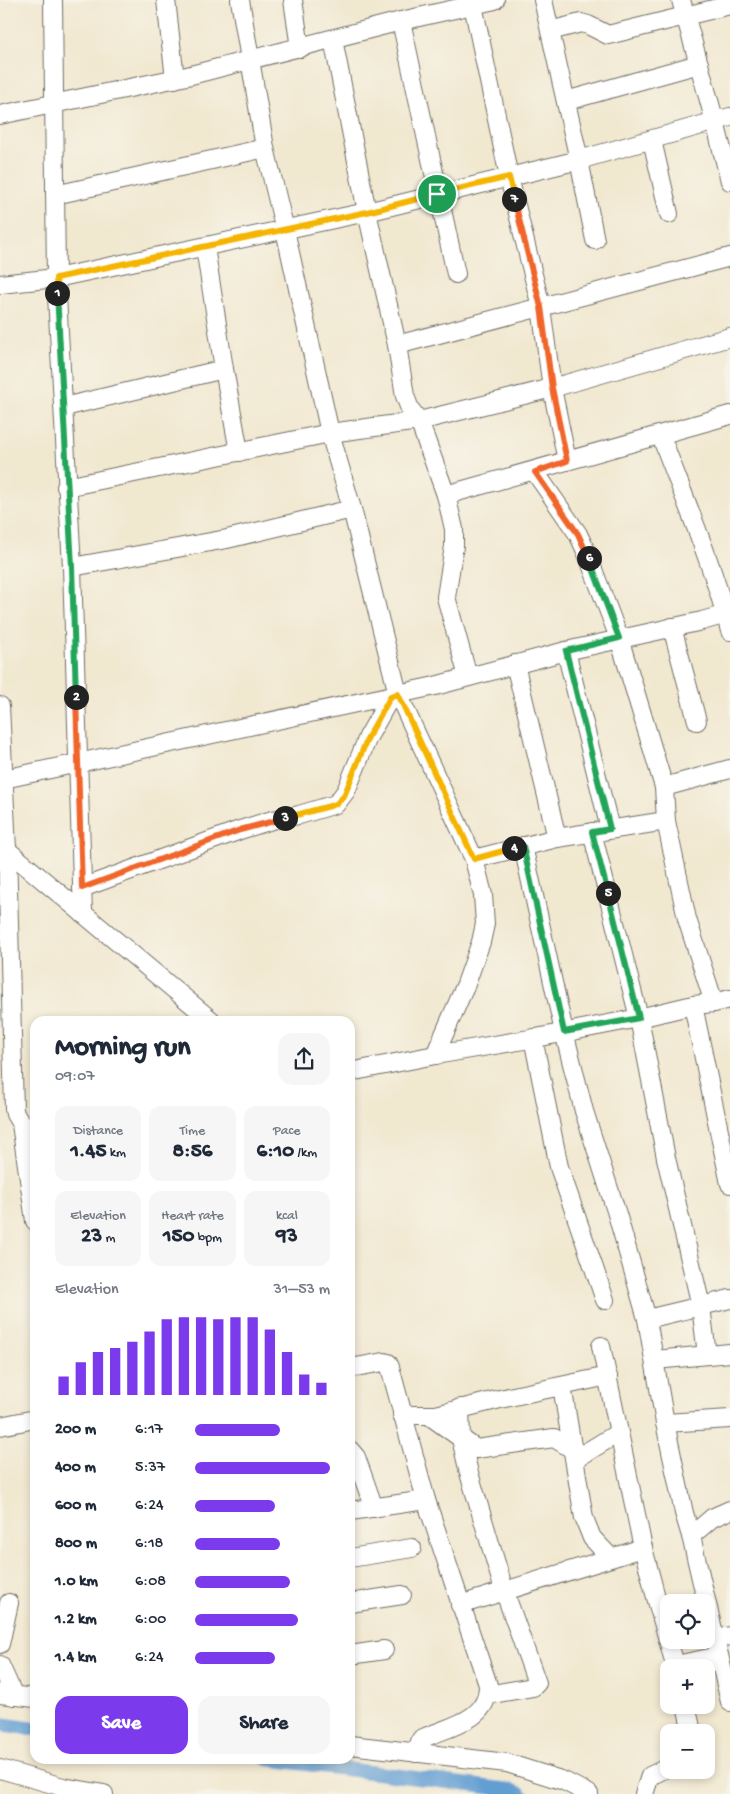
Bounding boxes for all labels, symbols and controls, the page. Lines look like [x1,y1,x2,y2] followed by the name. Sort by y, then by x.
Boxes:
[416,173,458,215] pin
[423,180,451,208] icon: arrive
[502,186,526,212] pin: 7
[511,191,518,208] text: 7
[44,280,70,306] pin: 1
[55,285,60,302] text: 1
[576,546,602,570] pin: 6
[586,550,593,567] text: 6
[64,684,88,710] pin: 2
[73,689,80,706] text: 2
[272,806,298,830] pin: 3
[282,810,289,827] text: 3
[502,836,526,860] pin: 4
[511,840,518,857] text: 4
[596,880,620,906] pin: 5
[605,885,612,902] text: 5
[55,1032,190,1065] text: Morning run
[278,1033,330,1085] button: share
[55,1068,95,1087] text: 09:07
[73,1123,123,1140] text: Distance
[180,1123,205,1140] text: Time
[273,1123,301,1140] text: Pace
[70,1140,106,1165] text: 1.45
[173,1140,212,1165] text: 8:56
[257,1140,294,1165] text: 6:10
[106,1145,126,1162] text: km
[294,1145,317,1162] text: /km
[70,1208,126,1225] text: Elevation
[161,1208,224,1225] text: Heart rate
[276,1208,298,1225] text: kcal
[81,1225,102,1250] text: 23
[163,1225,194,1250] text: 150
[276,1225,298,1250] text: 93
[102,1230,115,1247] text: m
[194,1230,222,1247] text: bpm
[55,1281,119,1300] text: Elevation
[274,1281,330,1300] text: 31–53 m
[55,1421,96,1440] text: 200 m
[135,1421,163,1440] text: 6:17
[55,1459,96,1478] text: 400 m
[135,1459,165,1478] text: 5:37
[55,1497,96,1516] text: 600 m
[135,1497,164,1516] text: 6:24
[55,1535,97,1554] text: 800 m
[135,1535,163,1554] text: 6:18
[55,1573,98,1592] text: 1.0 km
[135,1573,166,1592] text: 6:08
[660,1594,715,1779] map controls
[660,1594,715,1649] button: locate
[55,1611,97,1630] text: 1.2 km
[135,1611,166,1630] text: 6:00
[55,1649,96,1668] text: 1.4 km
[135,1649,164,1668] text: 6:24
[660,1659,715,1714] button: +
[55,1696,188,1754] button: Save
[198,1696,330,1754] button: Share
[660,1724,715,1779] button: −

